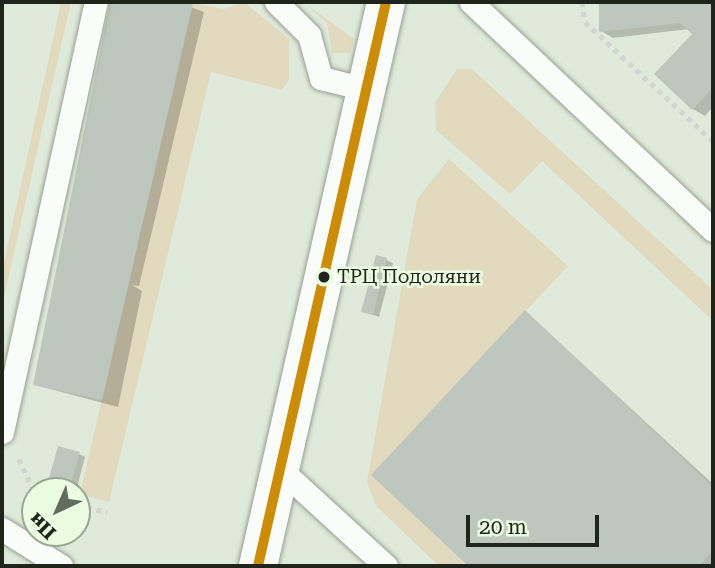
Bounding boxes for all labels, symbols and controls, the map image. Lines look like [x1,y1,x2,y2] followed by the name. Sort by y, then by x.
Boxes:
[337,266,481,288] place label: ТРЦ Подоляни
[317,270,331,284] marker: ТРЦ Подоляни
[21,477,91,547] north arrow
[470,502,603,546] scale bar
[24,508,61,544] text: Пн
[479,515,527,539] text: 20 m

